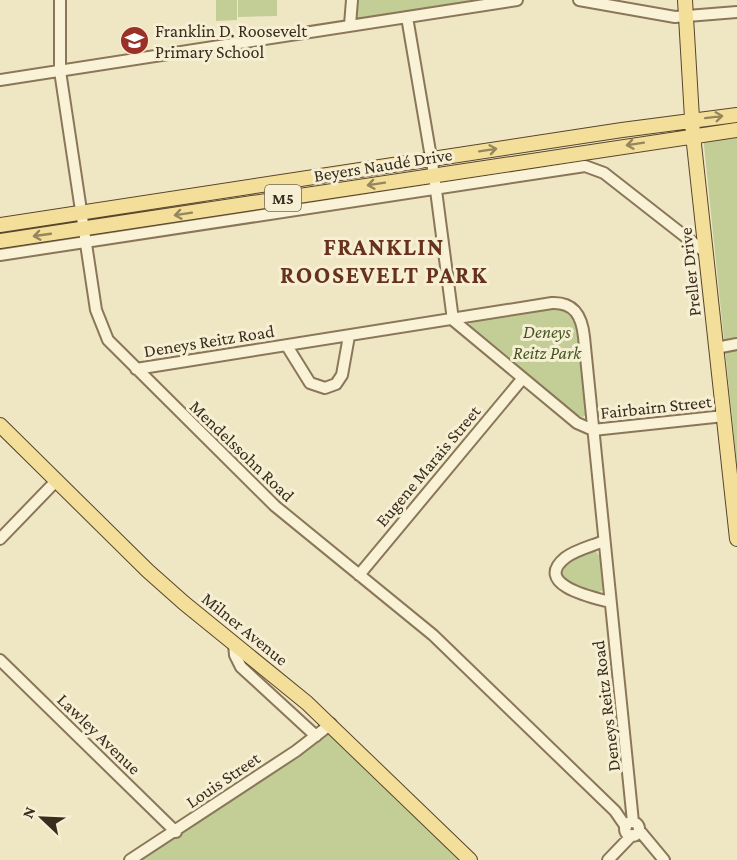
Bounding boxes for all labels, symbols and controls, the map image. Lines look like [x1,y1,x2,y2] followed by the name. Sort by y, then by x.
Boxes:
[155,21,308,62] place label: Franklin D. Roosevelt Primary School
[118,25,150,57] school or university icon: Franklin D. Roosevelt Primary School
[704,112,724,123] one-way arrow
[626,139,645,150] one-way arrow
[312,144,454,186] street label: Beyers Naudé Drive
[478,144,498,155] one-way arrow
[366,179,386,190] one-way arrow
[265,185,301,211] road number: M5
[174,208,193,219] one-way arrow
[675,226,705,317] street label: Preller Drive
[32,230,52,241] one-way arrow
[280,233,488,288] district label: FRANKLIN ROOSEVELT PARK
[142,321,276,361] street label: Deneys Reitz Road
[513,322,582,363] park label: Deneys Reitz Park
[599,391,714,423] street label: Fairbairn Street
[186,396,299,506] street label: Mendelssohn Road
[372,401,485,531] street label: Eugene Marais Street
[198,588,292,670] street label: Milner Avenue
[588,639,624,773] street label: Deneys Reitz Road
[53,689,145,779] street label: Lawley Avenue
[182,747,265,812] street label: Louis Street
[12,788,72,848] north arrow
[19,804,39,821] text: N

